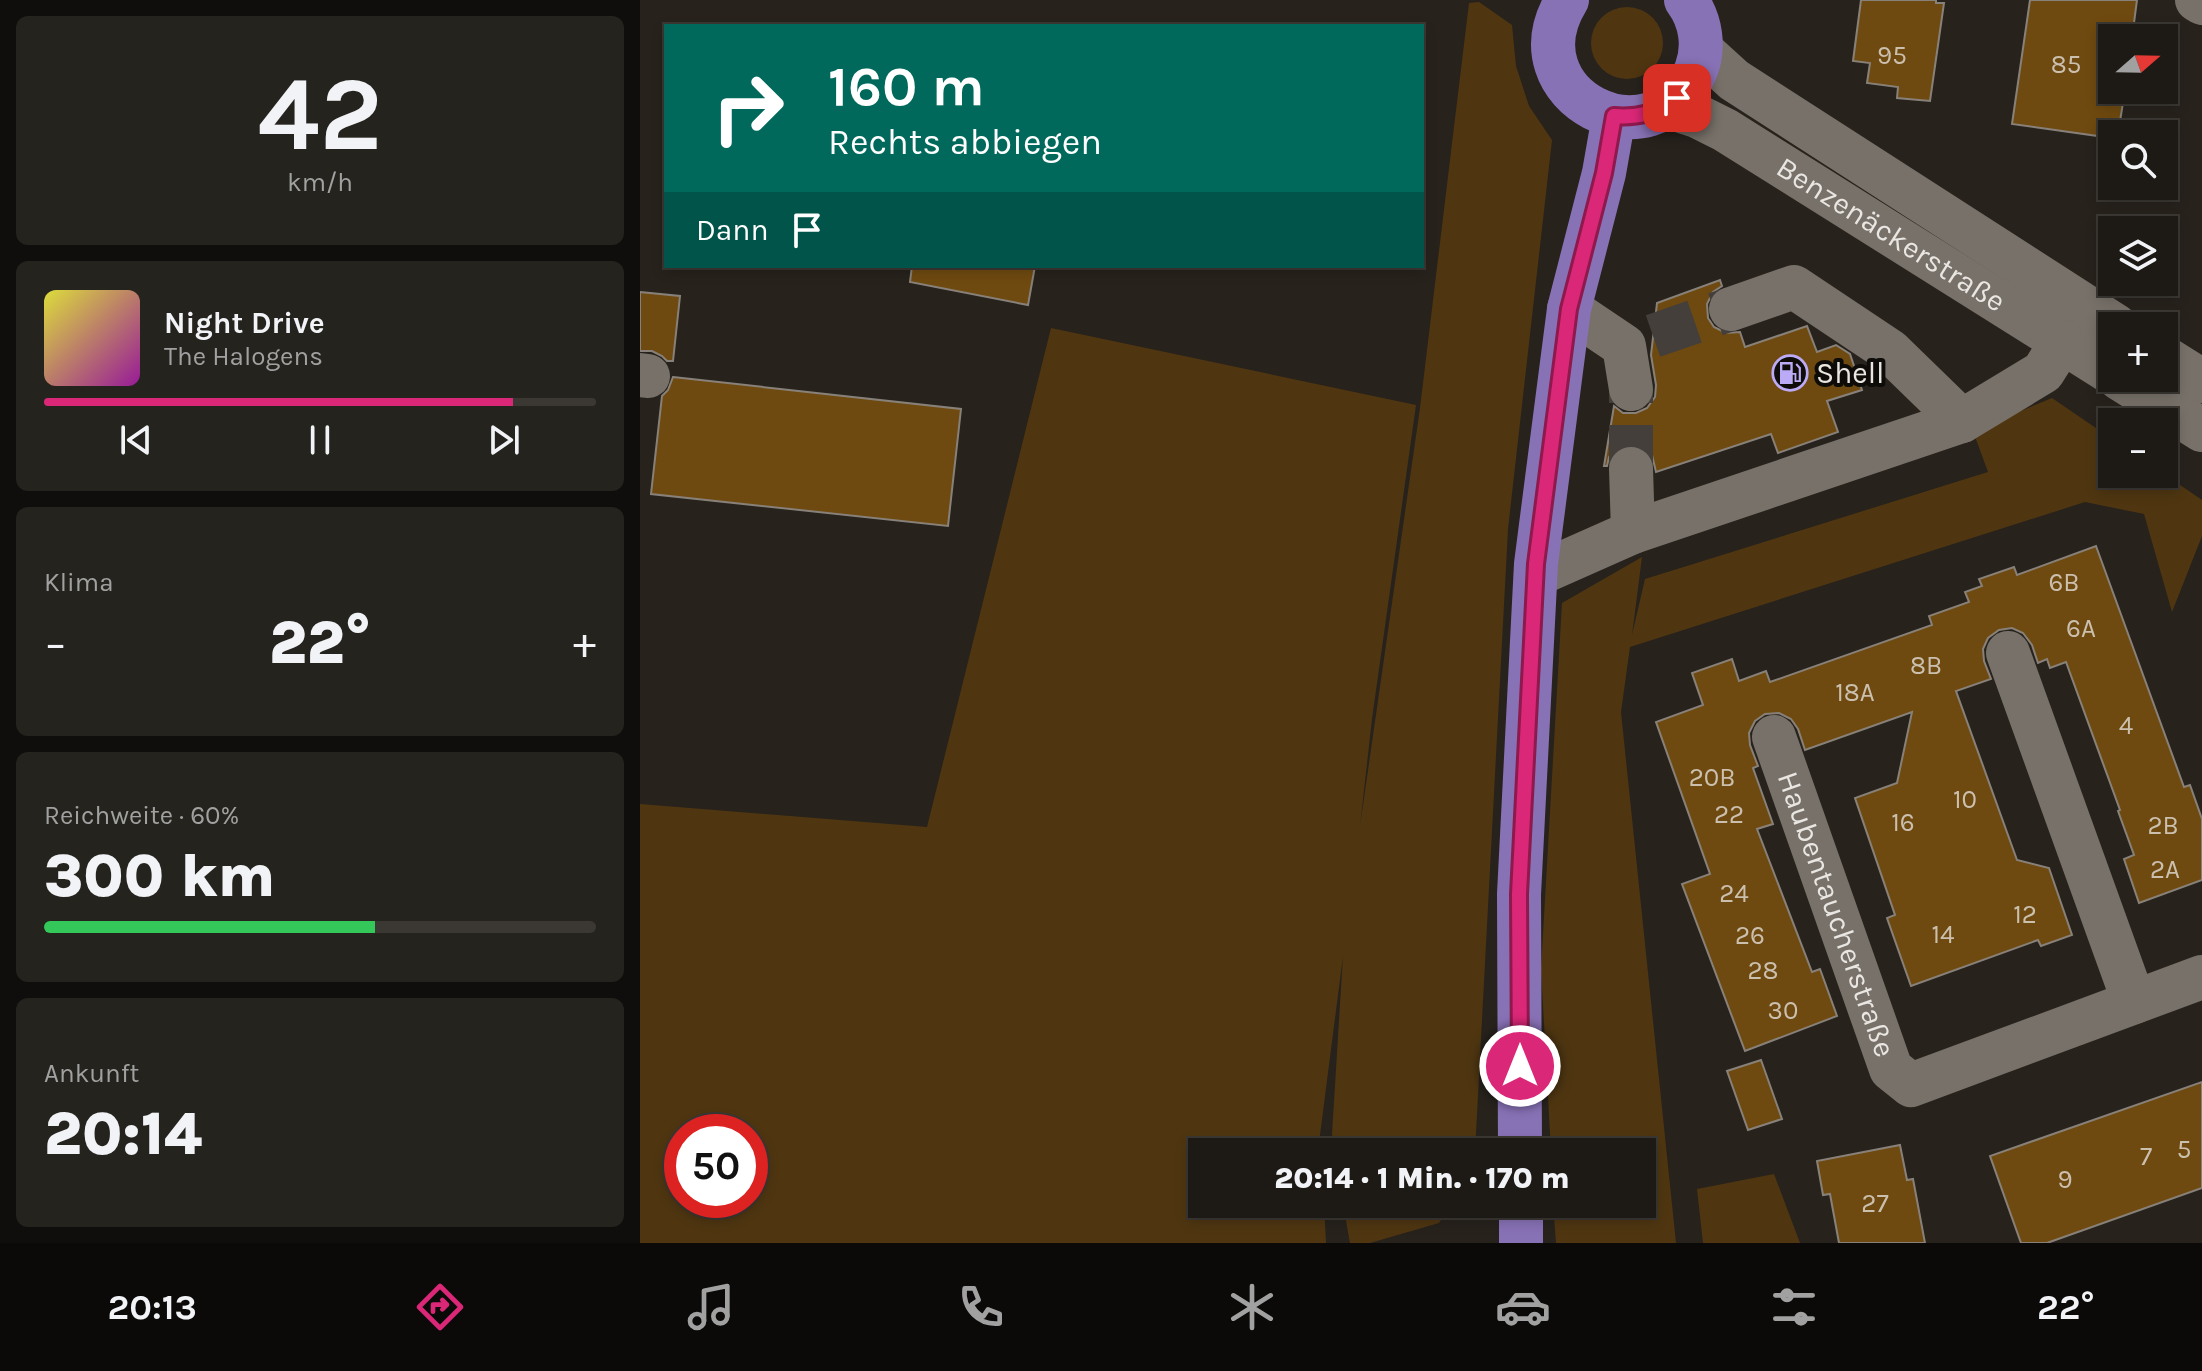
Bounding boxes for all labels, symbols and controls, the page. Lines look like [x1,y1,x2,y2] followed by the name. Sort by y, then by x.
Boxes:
[2098,24,2178,104] north arrow
[2098,24,2178,488] map controls
[1877,40,1907,71] house number: 95
[2051,49,2081,80] house number: 85
[258,54,382,175] text: 42
[828,54,985,119] text: 160 m
[696,56,800,160] icon: right
[1643,64,1711,132] pin
[1655,76,1699,120] icon: arrive
[2098,120,2178,200] button: search
[828,121,1102,163] text: Rechts abbiegen
[1770,149,2012,320] street label: Benzenäckerstraße
[287,167,353,198] text: km/h
[785,208,829,252] icon: arrive
[696,212,769,248] text: Dann
[2098,216,2178,296] button: layers
[164,305,325,341] text: Night Drive
[2098,312,2178,392] button: +
[164,341,323,372] text: The Halogens
[1771,354,1809,392] fuel station icon: Shell
[1816,355,1884,391] place label: Shell
[2098,408,2178,488] button: −
[114,418,158,462] icon: previous
[298,418,342,462] icon: pause
[482,418,526,462] icon: next
[44,567,113,598] text: Klima
[2048,567,2080,598] house number: 6B
[269,608,371,678] text: 22°
[2066,613,2096,644] house number: 6A
[44,618,67,669] text: −
[573,618,596,669] text: +
[1910,650,1942,681] house number: 8B
[1835,677,1875,708] house number: 18A
[2119,710,2133,741] house number: 4
[1689,762,1735,793] house number: 20B
[1770,767,1903,1062] street label: Haubentaucherstraße
[1953,784,1977,815] house number: 10
[1714,799,1744,830] house number: 22
[44,800,239,831] text: Reichweite · 60%
[1891,807,1915,838] house number: 16
[2147,810,2179,841] house number: 2B
[44,841,275,911] text: 300 km
[2150,854,2180,885] house number: 2A
[1719,878,1749,909] house number: 24
[2013,899,2037,930] house number: 12
[1931,919,1955,950] house number: 14
[1735,920,1765,951] house number: 26
[1747,955,1779,986] house number: 28
[1768,995,1798,1026] house number: 30
[1478,1024,1562,1108] position arrow
[44,1058,139,1089] text: Ankunft
[44,1099,202,1169] text: 20:14
[664,1114,768,1218] speed limit sign: 50
[2177,1134,2191,1165] house number: 5
[2140,1141,2152,1172] house number: 7
[1274,1160,1570,1196] text: 20:14 · 1 Min. · 170 m
[2057,1164,2073,1195] house number: 9
[1861,1188,1889,1219] house number: 27
[412,1279,468,1335] icon: directions
[683,1279,739,1335] icon: music
[953,1279,1009,1335] icon: phone
[1224,1279,1280,1335] icon: climate
[1495,1279,1551,1335] icon: car
[1766,1279,1822,1335] icon: filters
[107,1286,197,1328] text: 20:13
[2037,1286,2094,1328] text: 22°

